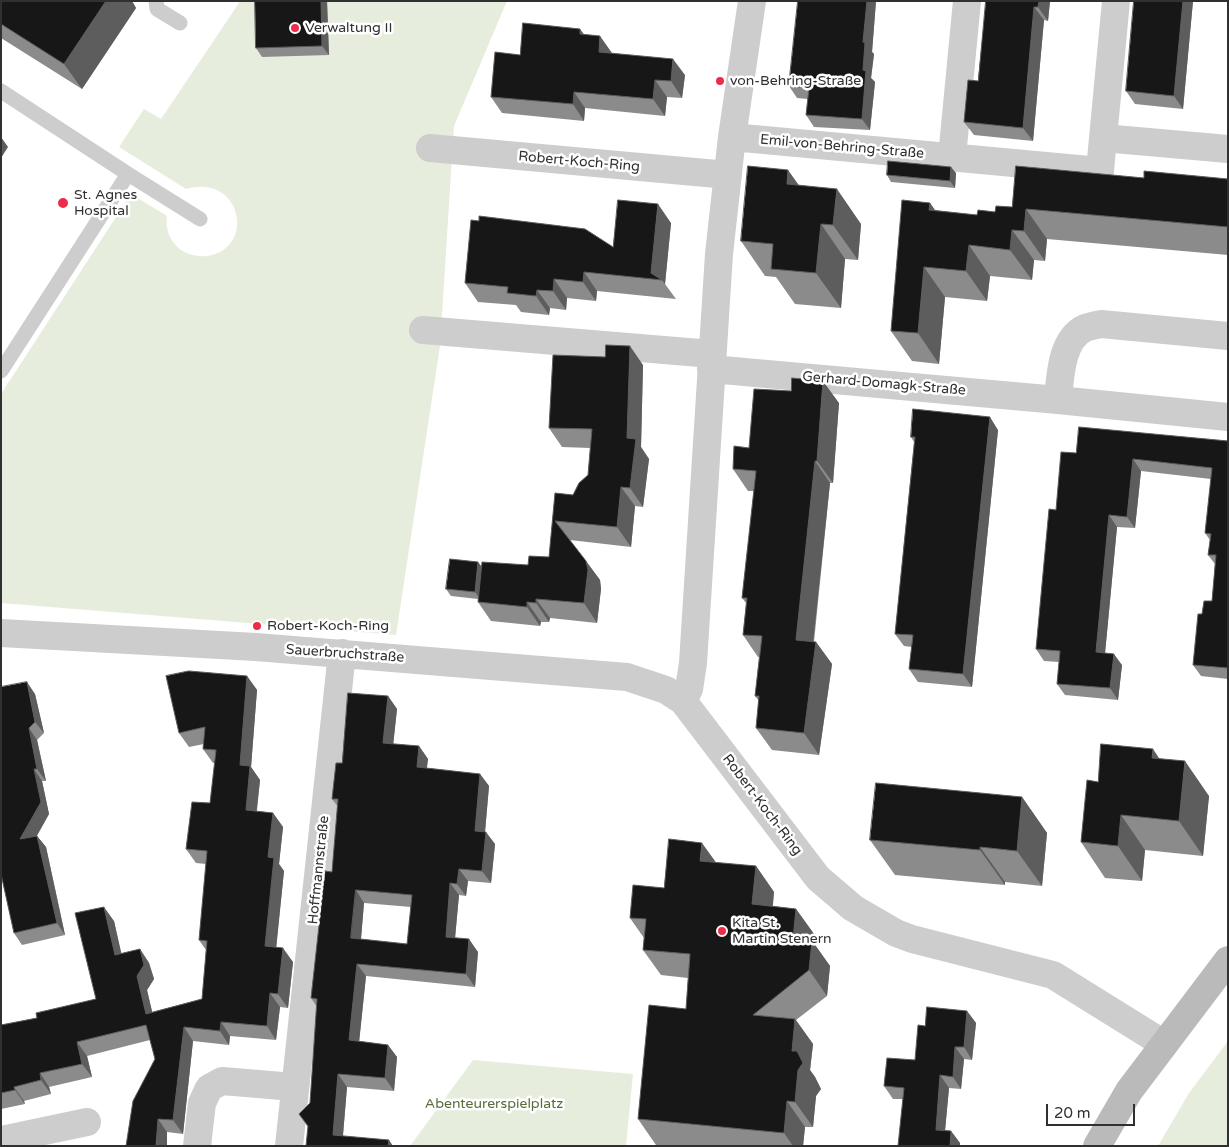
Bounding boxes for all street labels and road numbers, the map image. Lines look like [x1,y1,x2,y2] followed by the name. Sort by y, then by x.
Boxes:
[759,131,925,163] street label: Emil-von-Behring-Straße
[517,148,641,176] street label: Robert-Koch-Ring
[802,368,966,400] street label: Gerhard-Domagk-Straße
[285,641,405,667] street label: Sauerbruchstraße
[719,751,805,859] street label: Robert-Koch-Ring
[305,815,333,925] street label: Hoffmannstraße

